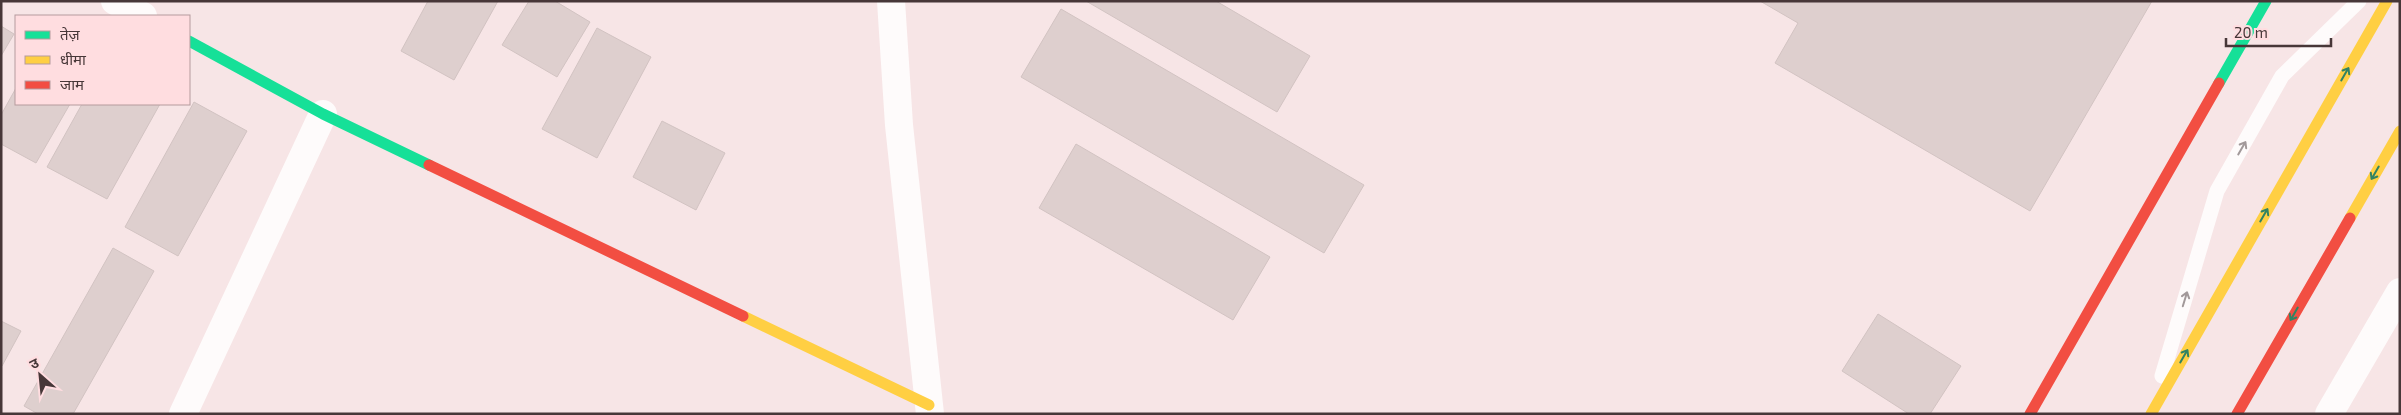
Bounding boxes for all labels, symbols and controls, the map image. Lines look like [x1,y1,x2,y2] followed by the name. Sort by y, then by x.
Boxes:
[15,15,190,105] legend
[2226,15,2331,47] scale bar
[2234,23,2268,41] text: 20 m
[60,25,81,43] text: तेज़
[60,50,87,68] text: धीमा
[2341,68,2351,82] one-way arrow
[60,75,85,93] text: जाम
[2237,140,2247,155] one-way arrow
[2370,165,2380,179] one-way arrow
[2260,209,2270,223] one-way arrow
[2180,291,2190,307] one-way arrow
[2289,306,2299,320] one-way arrow
[15,350,65,400] north arrow
[2179,350,2189,364] one-way arrow
[26,353,42,372] text: उ

